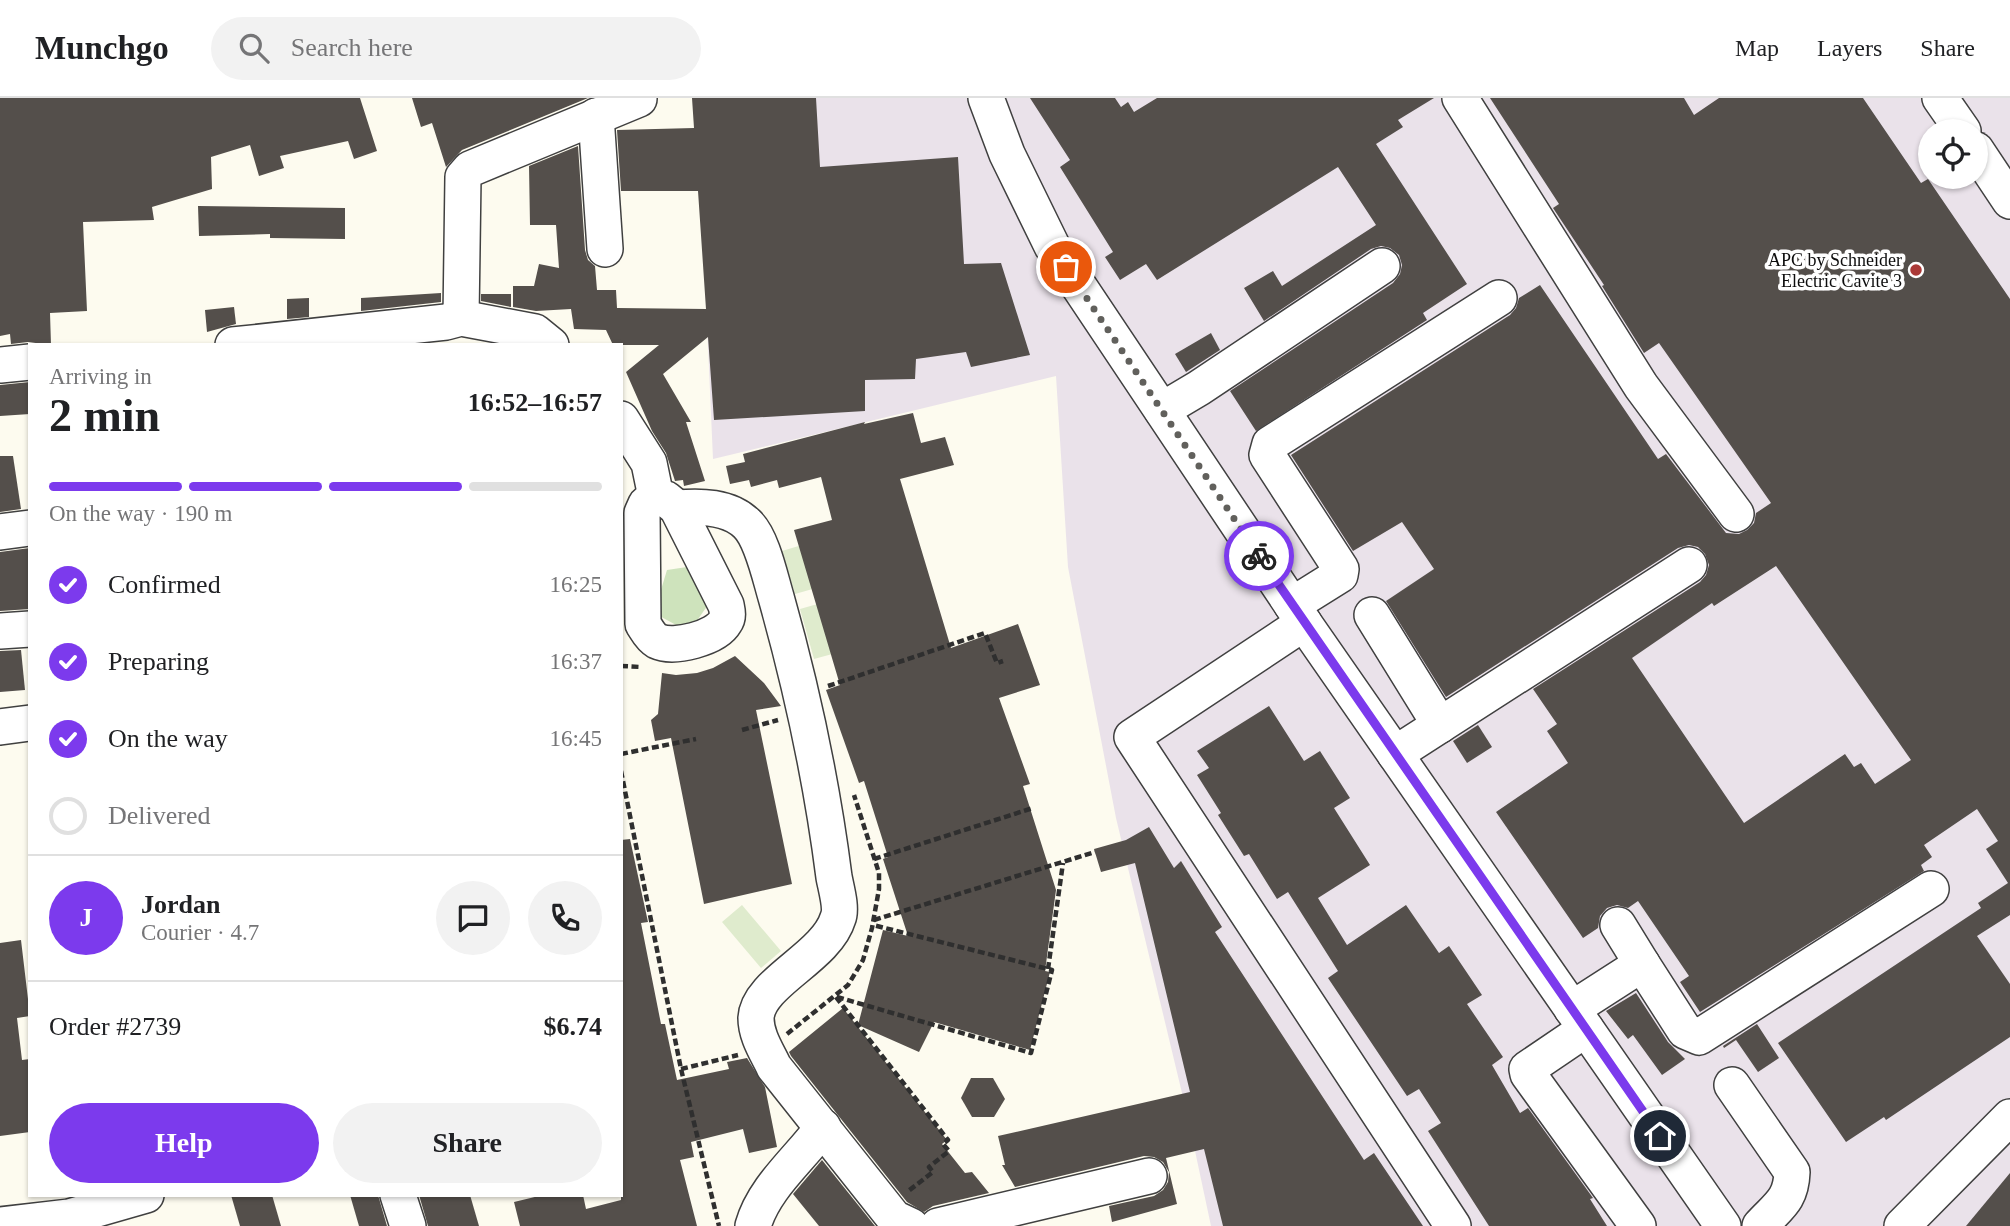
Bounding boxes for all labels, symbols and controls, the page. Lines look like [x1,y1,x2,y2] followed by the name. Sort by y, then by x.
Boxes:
[211,17,701,80] search box
[235,29,273,67] icon: search
[35,30,169,66] text: Munchgo
[291,33,413,62] text: Search here
[1735,35,1779,61] text: Map
[1817,35,1882,61] text: Layers
[1920,35,1975,61] text: Share
[1918,119,1988,189] map controls
[1918,119,1988,189] button: locate
[1036,237,1096,297] pin
[1047,248,1085,286] icon: bag
[1768,250,1902,291] place label: APC by Schneider Electric Cavite 3
[1908,262,1924,278] marker: APC by Schneider Electric Cavite 3
[49,364,152,389] text: Arriving in
[468,388,602,417] text: 16:52–16:57
[49,390,160,441] text: 2 min
[49,501,232,526] text: On the way · 190 m
[1224,521,1294,591] courier
[1240,537,1278,575] icon: bike
[49,566,87,604] icon: check
[108,570,221,599] text: Confirmed
[550,572,602,597] text: 16:25
[49,643,87,681] icon: check
[108,647,209,676] text: Preparing
[550,649,602,674] text: 16:37
[49,720,87,758] icon: check
[108,724,228,753] text: On the way
[550,726,602,751] text: 16:45
[108,801,211,830] text: Delivered
[436,881,510,955] button: chat
[528,881,602,955] button: phone
[141,890,220,919] text: Jordan
[80,903,93,932] text: J
[141,920,259,945] text: Courier · 4.7
[49,1012,181,1041] text: Order #2739
[544,1012,602,1041] text: $6.74
[49,1103,319,1183] button: Help
[333,1103,602,1183] button: Share
[1630,1106,1690,1166] pin
[1641,1117,1679,1155] icon: home

